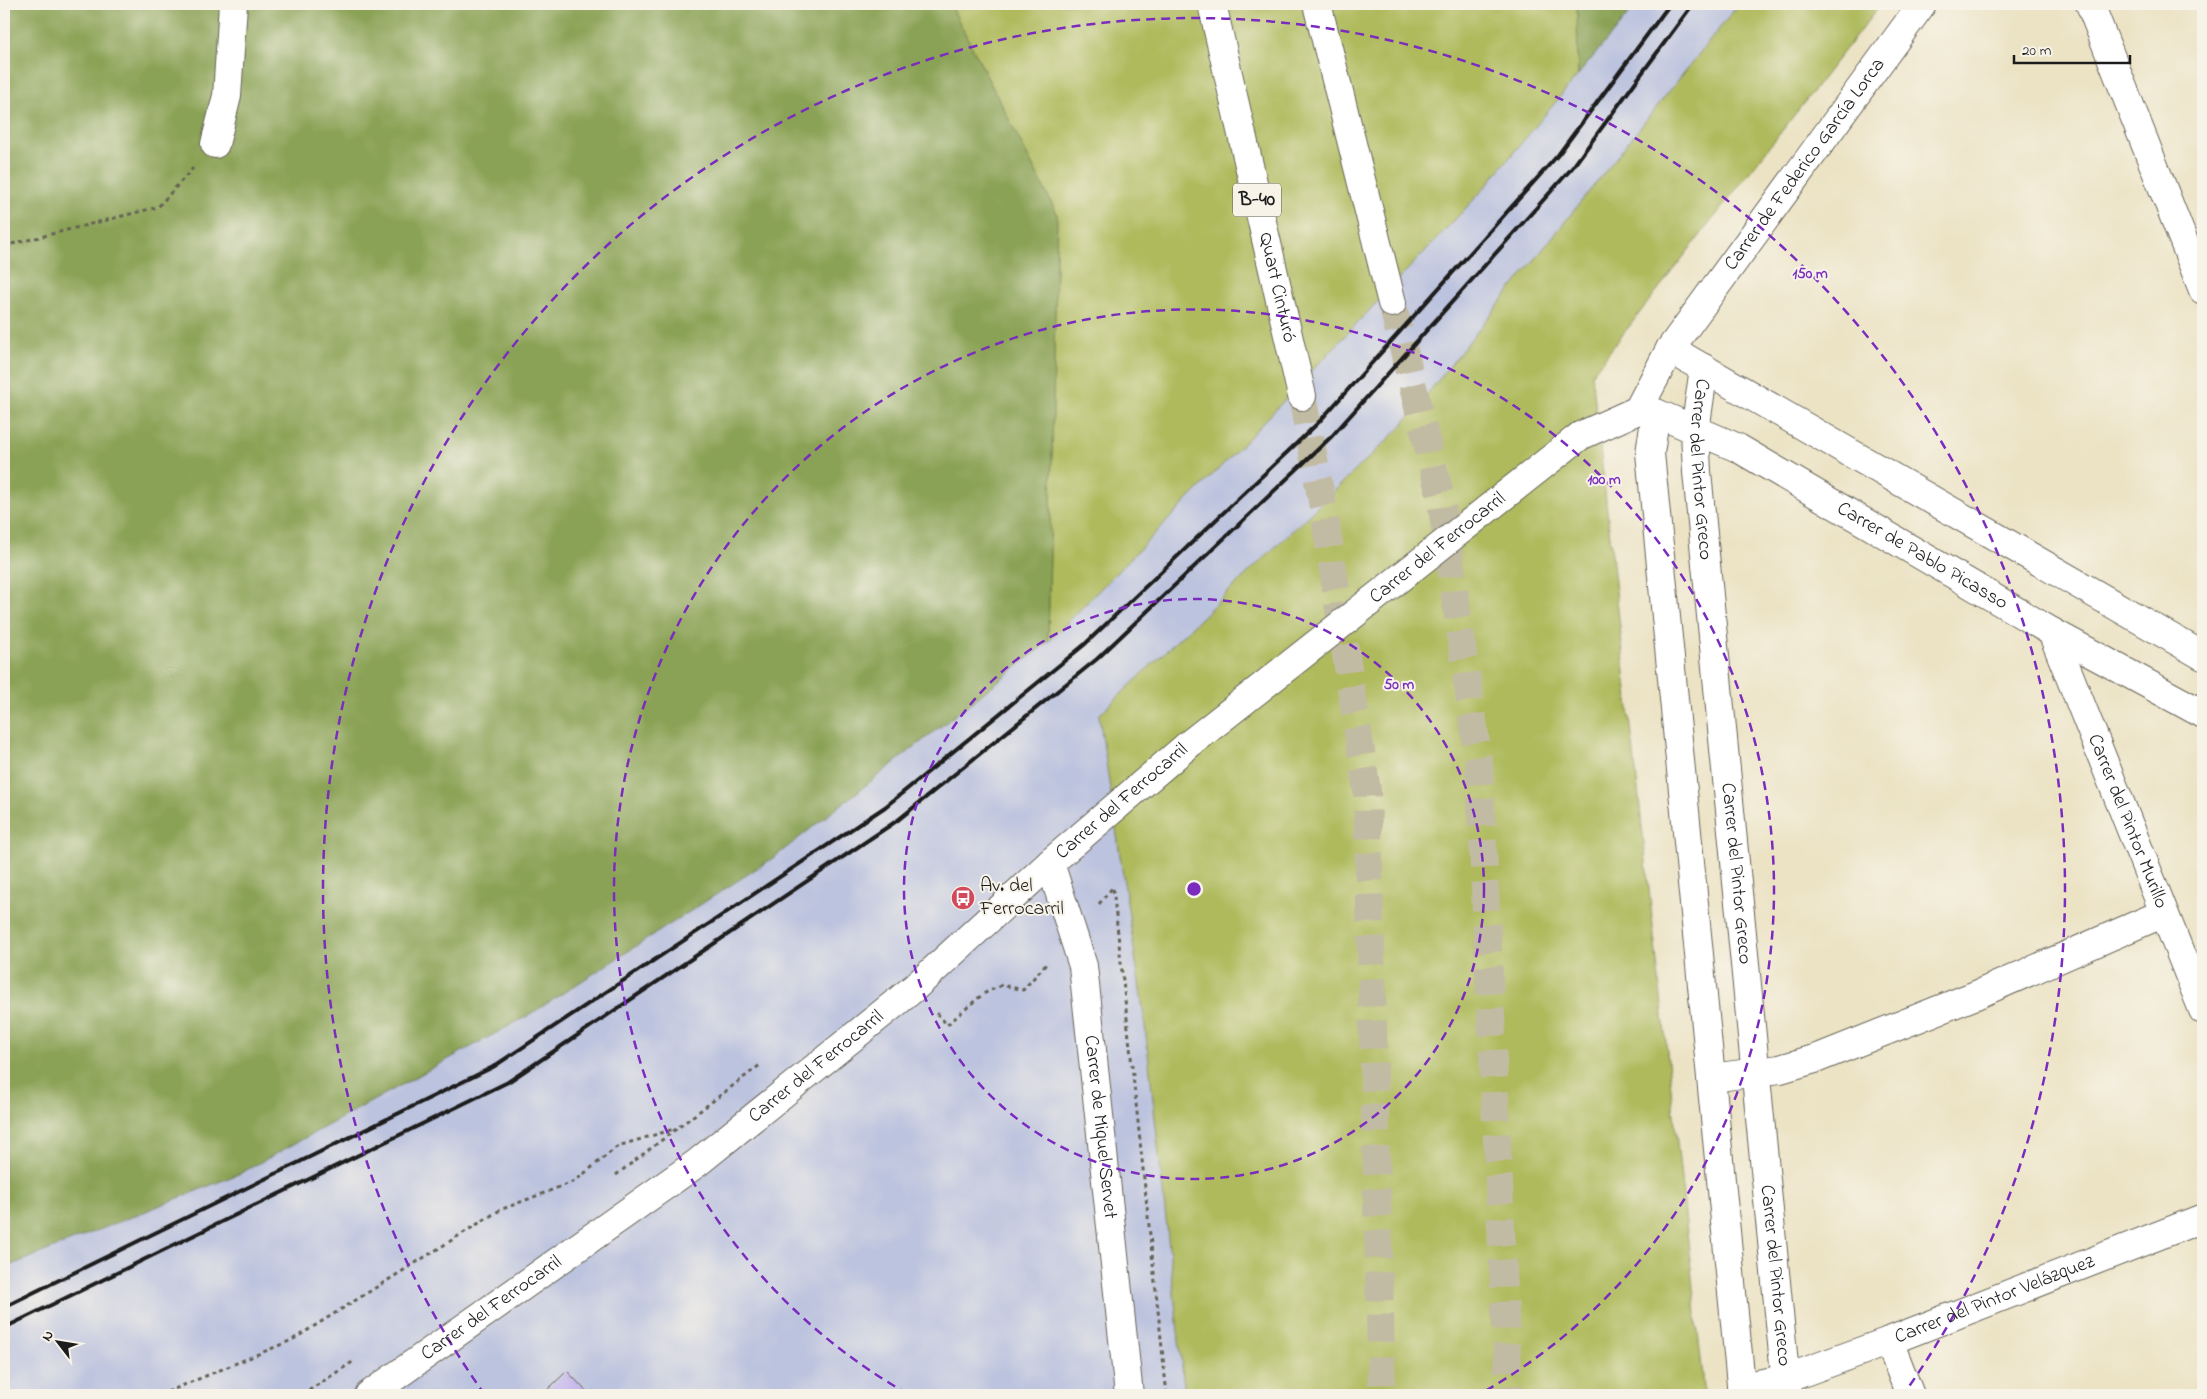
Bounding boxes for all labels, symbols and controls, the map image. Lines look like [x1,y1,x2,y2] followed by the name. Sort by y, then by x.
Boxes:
[2014,32,2131,64] scale bar
[2022,40,2052,62] text: 20 m
[1717,52,1892,277] street label: Carrer de Federico García Lorca
[1233,184,1281,216] road number: B-40
[1250,230,1304,346] street label: Quart Cinturó
[1792,263,1828,285] text: 150 m
[1680,377,1720,561] street label: Carrer del Pintor Greco
[1587,469,1621,491] text: 100 m
[1363,485,1512,611] street label: Carrer del Ferrocarril
[1831,494,2013,618] street label: Carrer de Pablo Picasso
[1384,674,1415,696] text: 50 m
[2080,730,2176,913] street label: Carrer del Pintor Murillo
[1049,736,1195,867] street label: Carrer del Ferrocarril
[1713,781,1759,965] street label: Carrer del Pintor Greco
[979,872,1064,924] place label: Av. del Ferrocarril
[1185,880,1203,898] centre of rings
[950,885,976,911] bus stop icon: Av. del Ferrocarril
[742,1003,890,1130] street label: Carrer del Ferrocarril
[1076,1034,1125,1220] street label: Carrer de Miquel Servet
[1752,1183,1799,1368] street label: Carrer del Pintor Greco
[1890,1247,2100,1352] street label: Carrer del Pintor Velázquez
[415,1248,568,1368] street label: Carrer del Ferrocarril
[32,1316,82,1366] north arrow
[37,1327,60,1346] text: N

